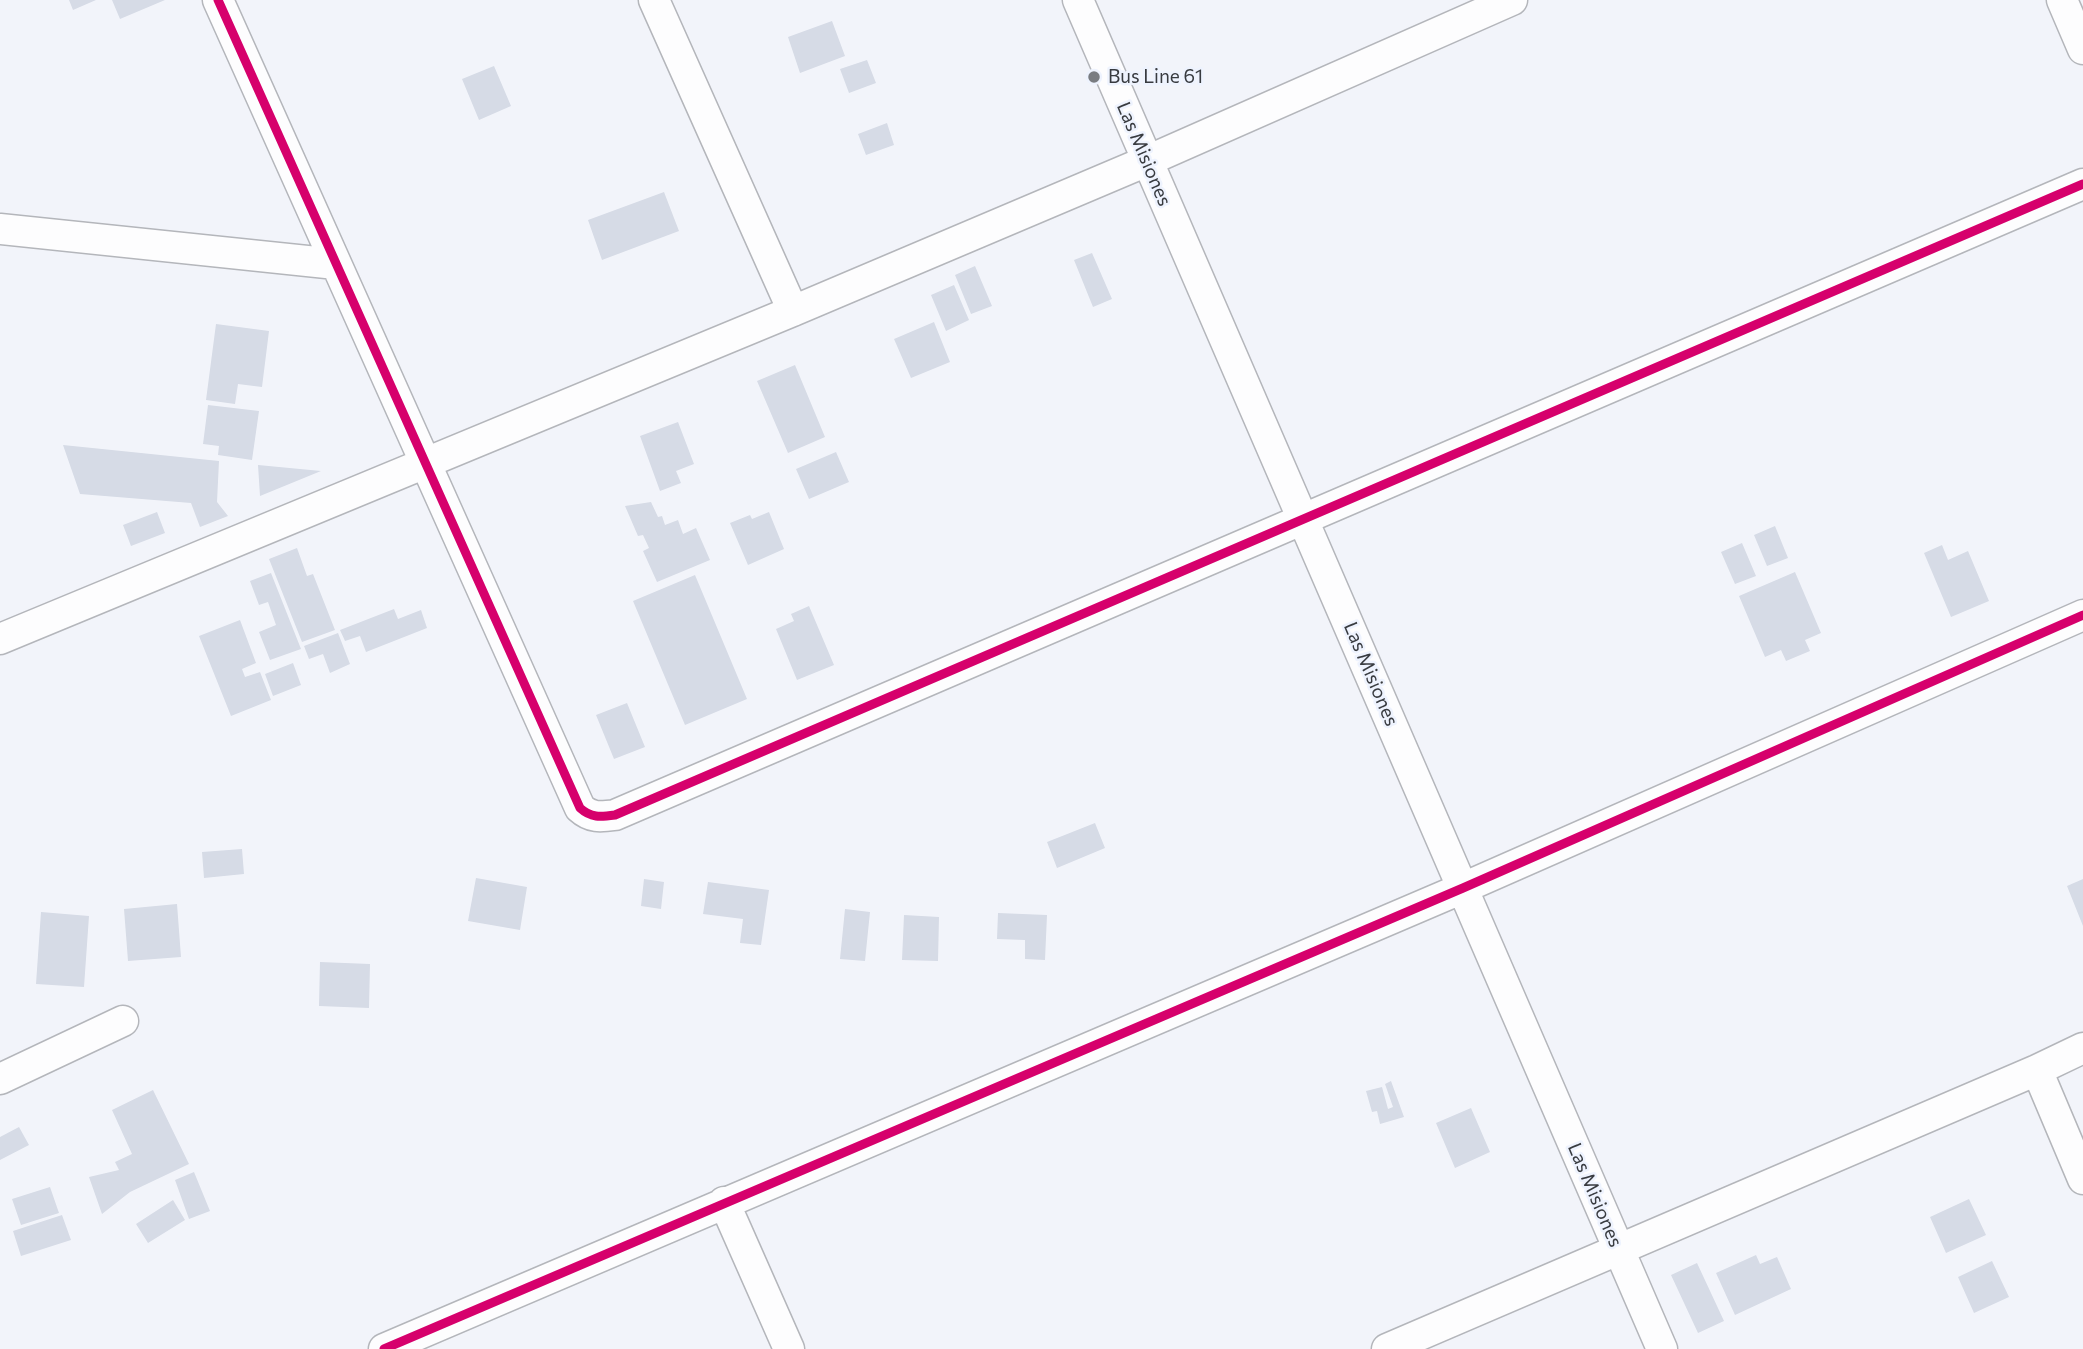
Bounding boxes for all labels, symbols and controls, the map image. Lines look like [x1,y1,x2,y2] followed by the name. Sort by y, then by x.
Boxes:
[1108,66,1203,88] place label: Bus Line 61
[1086,69,1102,85] marker: Bus Line 61
[1112,99,1176,209] street label: Las Misiones
[1339,619,1403,729] street label: Las Misiones
[1563,1140,1627,1250] street label: Las Misiones

